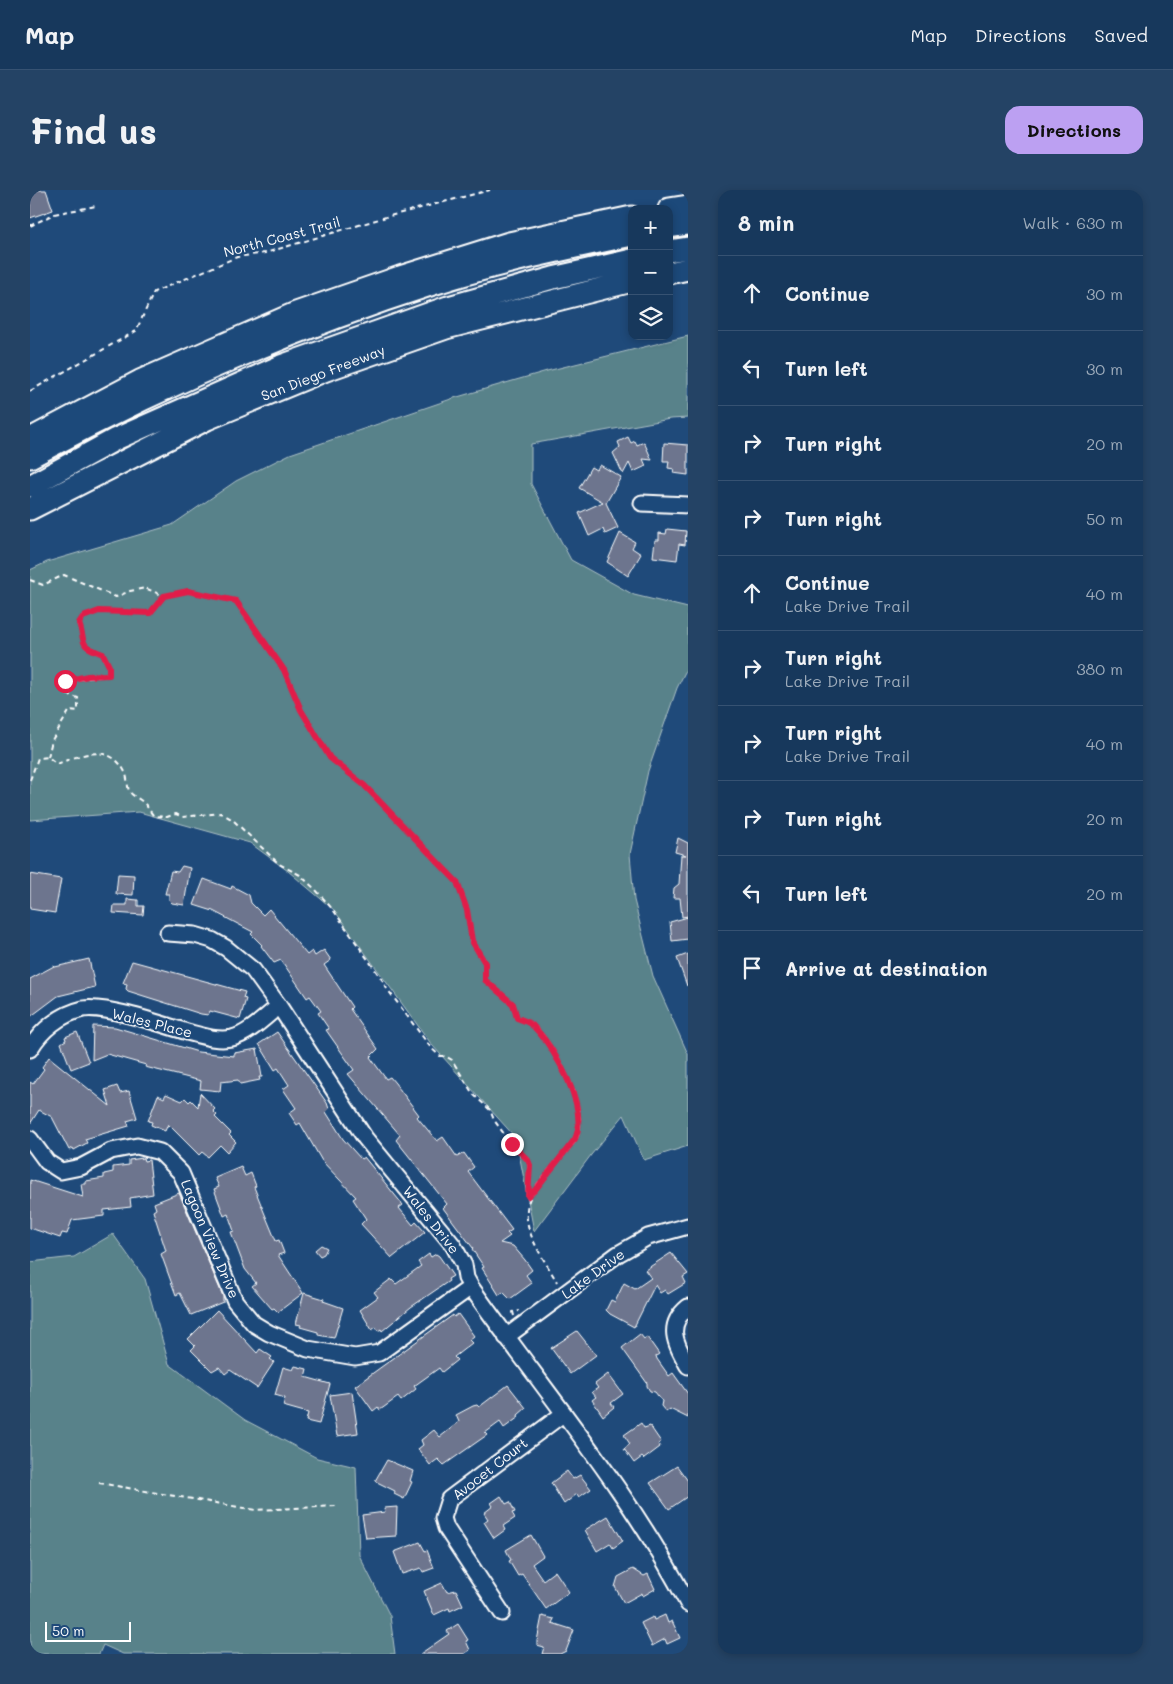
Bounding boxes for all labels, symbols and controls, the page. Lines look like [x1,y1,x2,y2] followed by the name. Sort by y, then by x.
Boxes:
[25,19,74,50] text: Map
[910,23,947,47] text: Map
[975,23,1067,47] text: Directions
[1095,23,1148,47] text: Saved
[1005,106,1143,154] button: Directions
[30,107,157,153] text: Find us
[628,205,673,340] map controls
[628,205,673,250] button: +
[738,209,794,236] text: 8 min
[221,212,342,261] street label: North Coast Trail
[1022,212,1123,233] text: Walk · 630 m
[628,250,673,295] button: −
[738,279,766,307] icon: ahead
[785,281,870,306] text: Continue
[1086,283,1123,304] text: 30 m
[628,295,673,340] button: layers
[258,340,388,405] street label: San Diego Freeway
[738,354,766,382] icon: left
[785,356,868,381] text: Turn left
[1086,358,1123,379] text: 30 m
[738,429,766,457] icon: right
[785,431,882,456] text: Turn right
[1086,433,1123,454] text: 20 m
[738,504,766,532] icon: right
[785,506,882,531] text: Turn right
[1086,508,1123,529] text: 50 m
[785,570,870,595] text: Continue
[738,579,766,607] icon: ahead
[1086,583,1123,604] text: 40 m
[785,595,910,616] text: Lake Drive Trail
[785,645,882,670] text: Turn right
[738,654,766,682] icon: right
[1076,658,1123,679] text: 380 m
[54,670,77,693] route start
[785,670,910,691] text: Lake Drive Trail
[785,720,882,745] text: Turn right
[738,729,766,757] icon: right
[1086,733,1123,754] text: 40 m
[785,745,910,766] text: Lake Drive Trail
[738,804,766,832] icon: right
[785,806,882,831] text: Turn right
[1086,808,1123,829] text: 20 m
[738,879,766,907] icon: left
[785,881,868,906] text: Turn left
[1086,883,1123,904] text: 20 m
[738,954,766,982] icon: arrive
[785,956,988,981] text: Arrive at destination
[110,1003,194,1042] street label: Wales Place
[501,1133,524,1156] route end
[177,1176,244,1301] street label: Lagoon View Drive
[399,1182,464,1258] street label: Wales Drive
[557,1244,628,1303] street label: Lake Drive
[448,1433,531,1504] street label: Avocet Court
[45,1619,131,1642] scale bar
[52,1621,84,1640] text: 50 m

